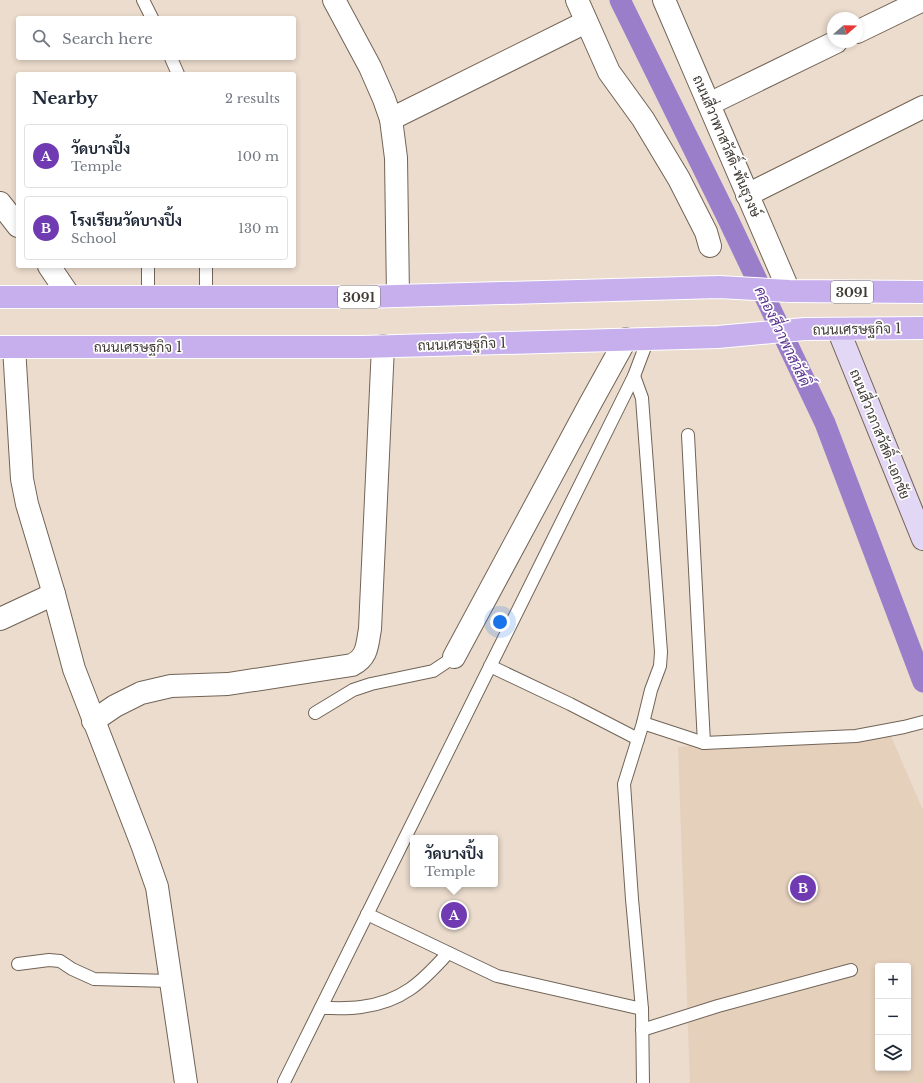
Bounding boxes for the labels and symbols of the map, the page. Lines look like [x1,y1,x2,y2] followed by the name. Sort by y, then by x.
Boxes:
[827,12,863,48] north arrow
[688,71,768,221] street label: ถนนสี่วาพาสวัสดิ์-พันธุวงษ์
[751,280,821,392] water label: คลองสี่วาพาสวัสดิ์
[831,281,873,303] road number: 3091
[338,286,380,308] road number: 3091
[813,319,901,339] street label: ถนนเศรษฐกิจ 1
[417,333,507,355] street label: ถนนเศรษฐกิจ 1
[94,338,182,356] street label: ถนนเศรษฐกิจ 1
[846,365,917,502] street label: ถนนสี่วาภาสวัสดิ์-เอกชัย
[490,612,510,632] your location
[790,873,816,903] pin: B
[441,900,467,930] pin: A

